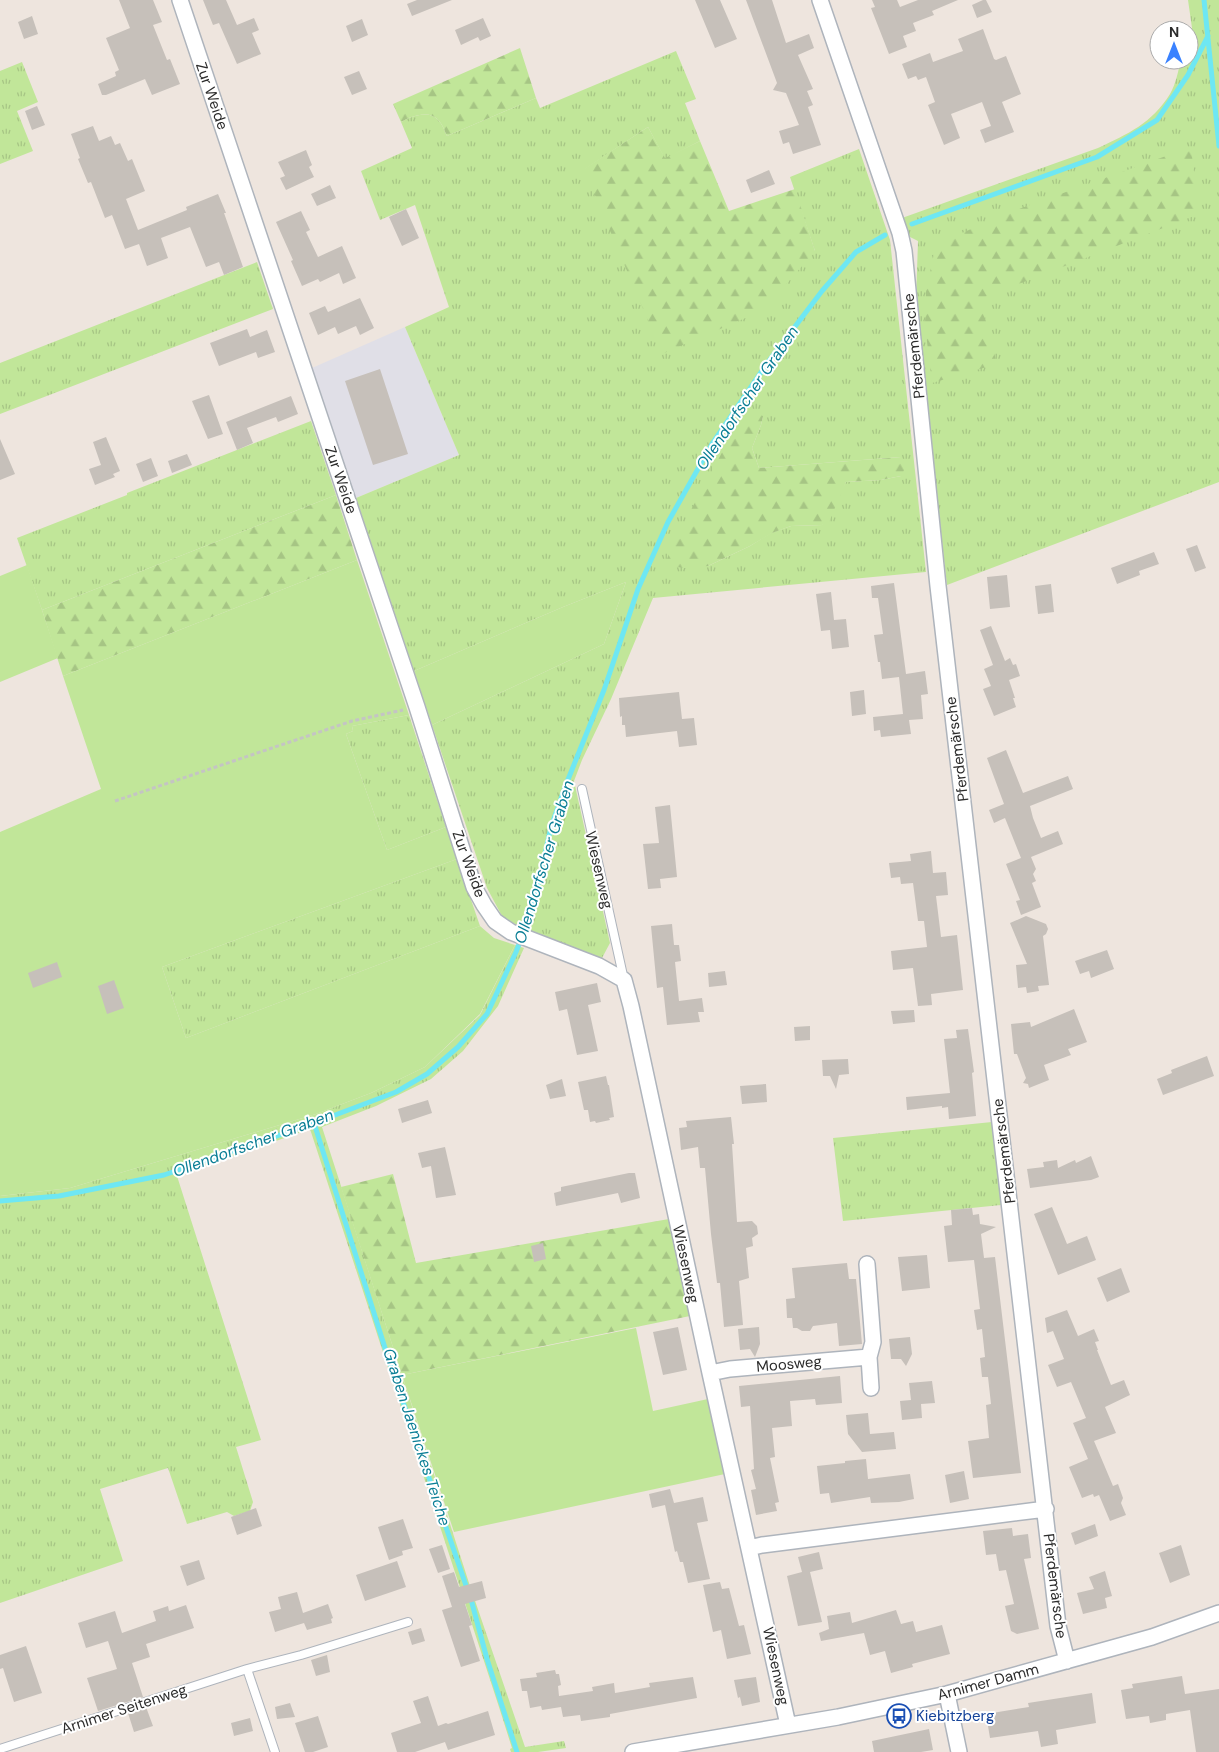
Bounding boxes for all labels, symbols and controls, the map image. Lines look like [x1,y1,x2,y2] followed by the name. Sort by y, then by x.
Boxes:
[1149,20,1199,70] north arrow
[1169,23,1179,41] text: N
[191,60,233,132] street label: Zur Weide
[899,292,929,400] street label: Pferdemärsche
[691,322,803,474] water label: Ollendorfscher Graben
[320,444,362,516] street label: Zur Weide
[941,695,973,803] street label: Pferdemärsche
[509,778,579,946] water label: Ollendorfscher Graben
[448,828,490,900] street label: Zur Weide
[580,829,618,911] street label: Wiesenweg
[988,1097,1020,1205] street label: Pferdemärsche
[170,1104,336,1182] water label: Ollendorfscher Graben
[668,1223,704,1305] street label: Wiesenweg
[378,1346,456,1528] water label: Graben Jaenickes Teiche
[755,1351,823,1377] street label: Moosweg
[1039,1532,1071,1640] street label: Pferdemärsche
[758,1625,794,1707] street label: Wiesenweg
[935,1659,1041,1705] street label: Arnimer Damm
[59,1679,189,1739] street label: Arnimer Seitenweg
[886,1703,912,1729] bus stop icon: Kiebitzberg
[916,1706,994,1726] place label: Kiebitzberg

